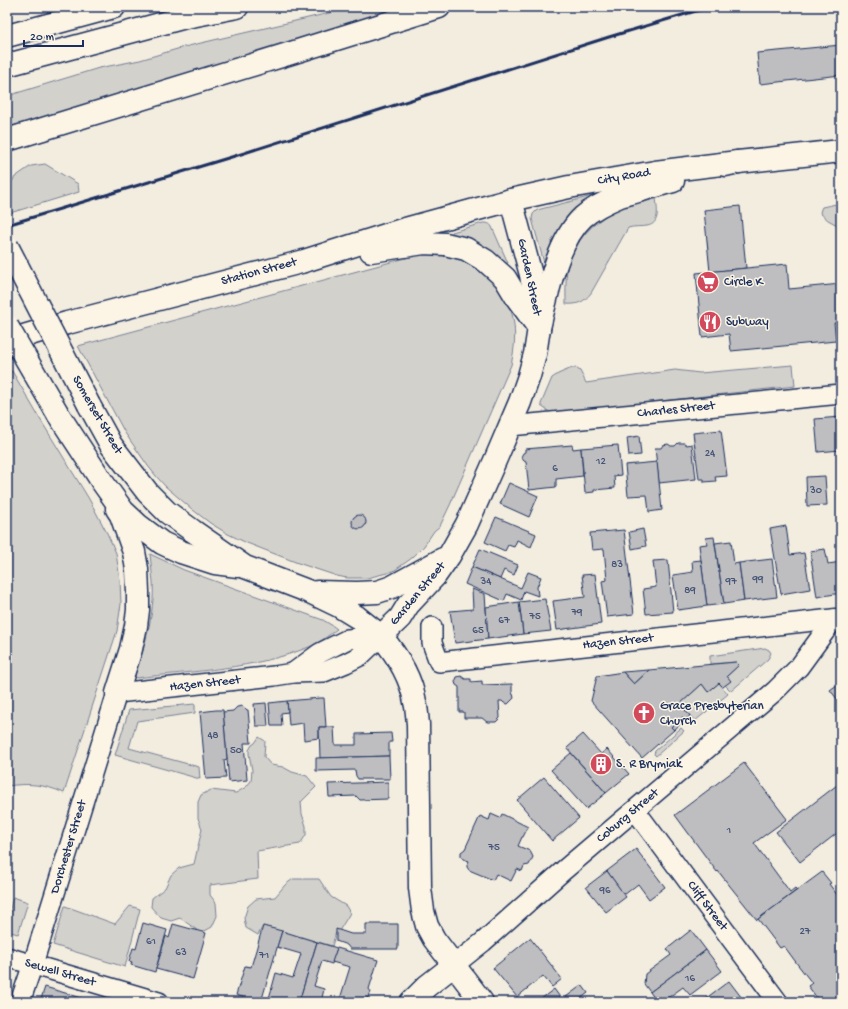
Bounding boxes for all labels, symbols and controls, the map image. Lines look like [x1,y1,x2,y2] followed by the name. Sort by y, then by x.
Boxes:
[24,22,83,48] scale bar
[30,31,55,45] text: 20 m
[597,165,653,189] street label: City Road
[514,237,545,318] street label: Garden Street
[220,254,300,289] street label: Station Street
[695,269,721,295] supermarket icon: Circle K
[724,275,765,290] place label: Circle K
[697,309,723,335] restaurant icon: Subway
[726,315,769,330] place label: Subway
[69,373,126,458] street label: Somerset Street
[636,398,717,422] street label: Charles Street
[705,448,716,460] house number: 24
[595,456,607,468] house number: 12
[552,463,558,475] house number: 6
[809,485,822,497] house number: 30
[387,558,450,629] street label: Garden Street
[611,559,623,571] house number: 83
[751,574,764,586] house number: 99
[480,576,492,588] house number: 34
[724,576,737,588] house number: 97
[684,585,696,597] house number: 89
[570,607,583,619] house number: 79
[528,611,541,623] house number: 75
[498,615,510,627] house number: 67
[472,625,484,637] house number: 65
[582,631,656,653] street label: Hazen Street
[169,673,243,695] street label: Hazen Street
[660,699,764,729] place label: Grace Presbyterian Church
[631,700,657,726] church icon: Grace Presbyterian Church
[207,730,219,742] house number: 48
[230,745,242,757] house number: 50
[588,751,614,777] building icon: S. R Brymiak
[616,757,683,772] place label: S. R Brymiak
[594,785,663,846] street label: Coburg Street
[47,797,91,897] street label: Dorchester Street
[726,825,731,837] house number: 1
[487,842,500,854] house number: 75
[683,878,732,935] street label: Cliff Street
[598,885,611,897] house number: 96
[799,926,811,938] house number: 27
[146,936,156,948] house number: 61
[175,947,187,959] house number: 63
[258,950,269,962] house number: 71
[23,956,99,991] street label: Sewell Street
[684,973,695,985] house number: 16

